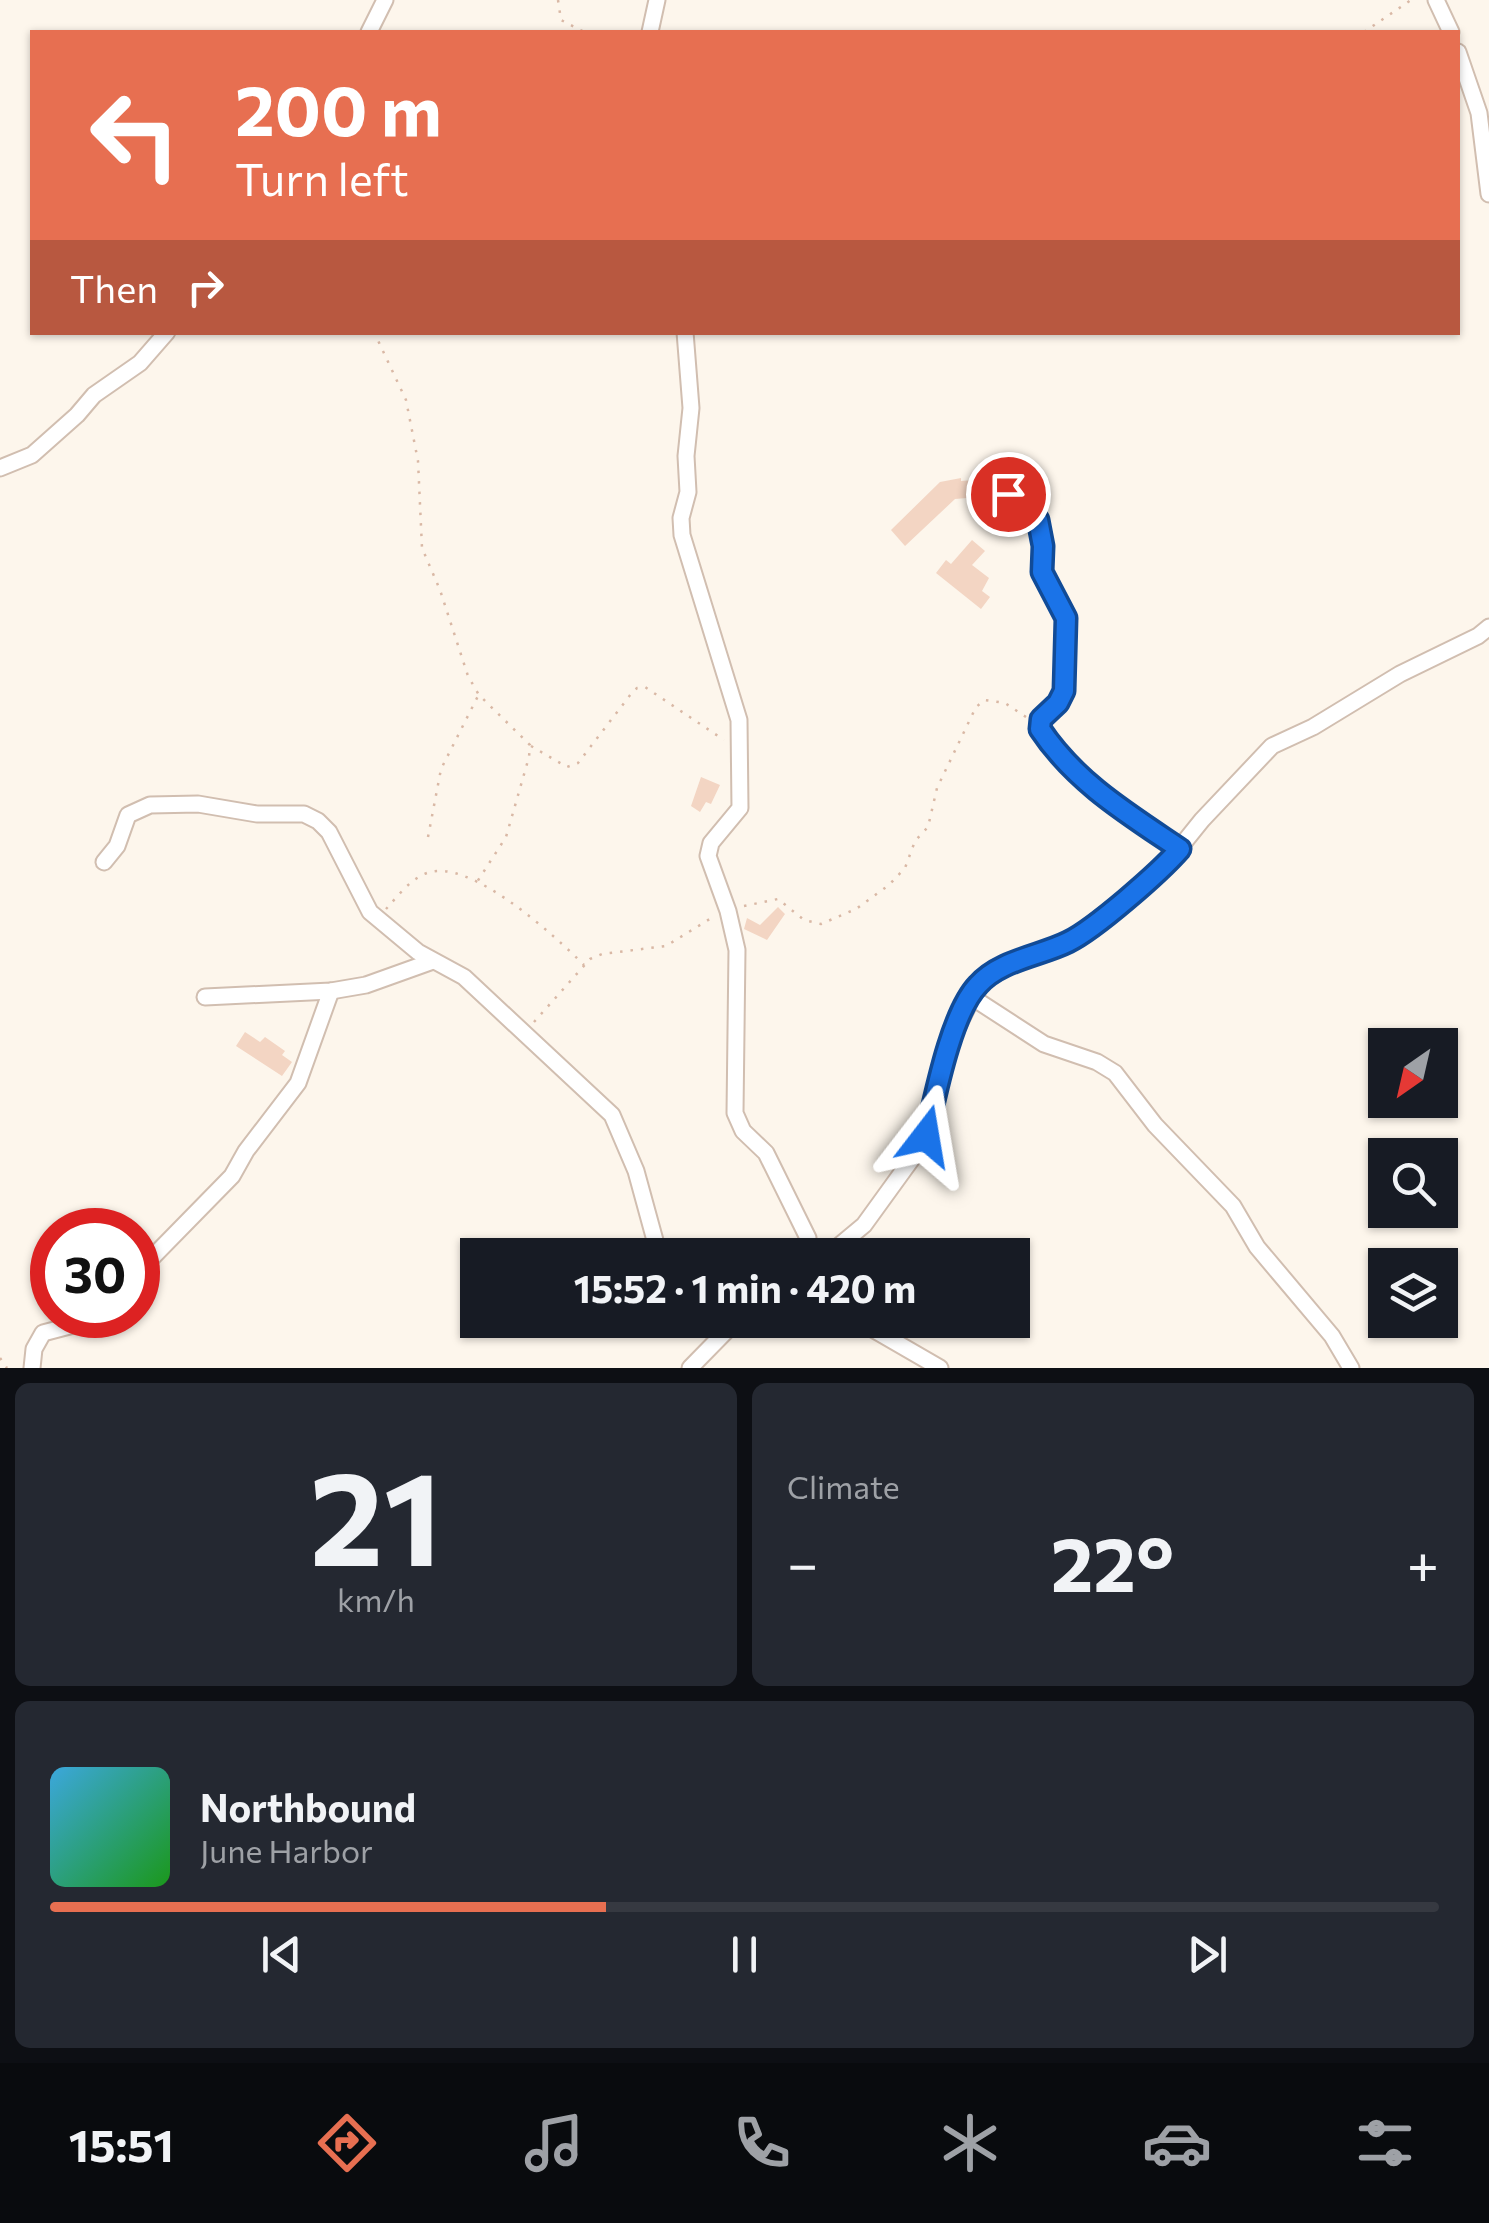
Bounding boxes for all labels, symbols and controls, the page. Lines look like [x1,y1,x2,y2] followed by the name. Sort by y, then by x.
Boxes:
[235,65,442,150] text: 200 m
[70,70,200,200] icon: left
[235,150,409,205] text: Turn left
[178,260,233,315] icon: right
[70,264,158,311] text: Then
[966,452,1051,537] pin
[981,467,1036,522] icon: arrive
[1368,1028,1458,1118] north arrow
[1368,1028,1458,1338] map controls
[874,1084,978,1188] position arrow
[1368,1138,1458,1228] button: search
[30,1208,160,1338] speed limit sign: 30
[1368,1248,1458,1338] button: layers
[574,1264,916,1311] text: 15:52 · 1 min · 420 m
[310,1434,442,1593] text: 21
[787,1466,900,1506] text: Climate
[1051,1516,1174,1607] text: 22°
[787,1528,818,1595] text: −
[1407,1528,1439,1595] text: +
[337,1579,415,1619] text: km/h
[200,1783,416,1830] text: Northbound
[200,1830,373,1870] text: June Harbor
[254,1927,309,1982] icon: previous
[717,1927,772,1982] icon: pause
[1180,1927,1235,1982] icon: next
[312,2108,382,2178] icon: directions
[519,2108,589,2178] icon: music
[727,2108,797,2178] icon: phone
[935,2108,1005,2178] icon: climate
[1142,2108,1212,2178] icon: car
[1350,2108,1420,2178] icon: filters
[69,2116,174,2171] text: 15:51

